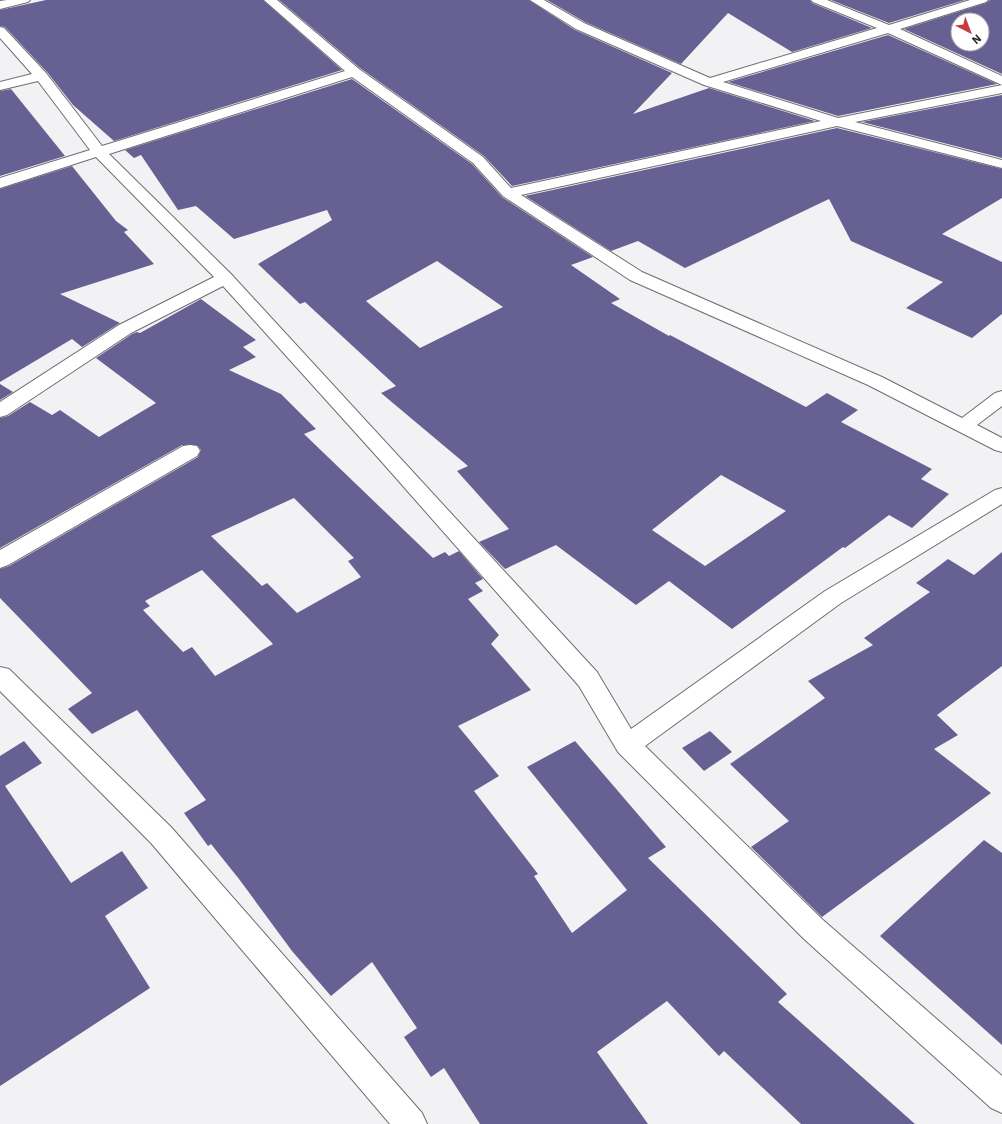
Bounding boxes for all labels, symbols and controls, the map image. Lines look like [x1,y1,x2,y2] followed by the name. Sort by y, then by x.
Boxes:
[950,12,990,52] north arrow
[969,32,984,47] text: N

